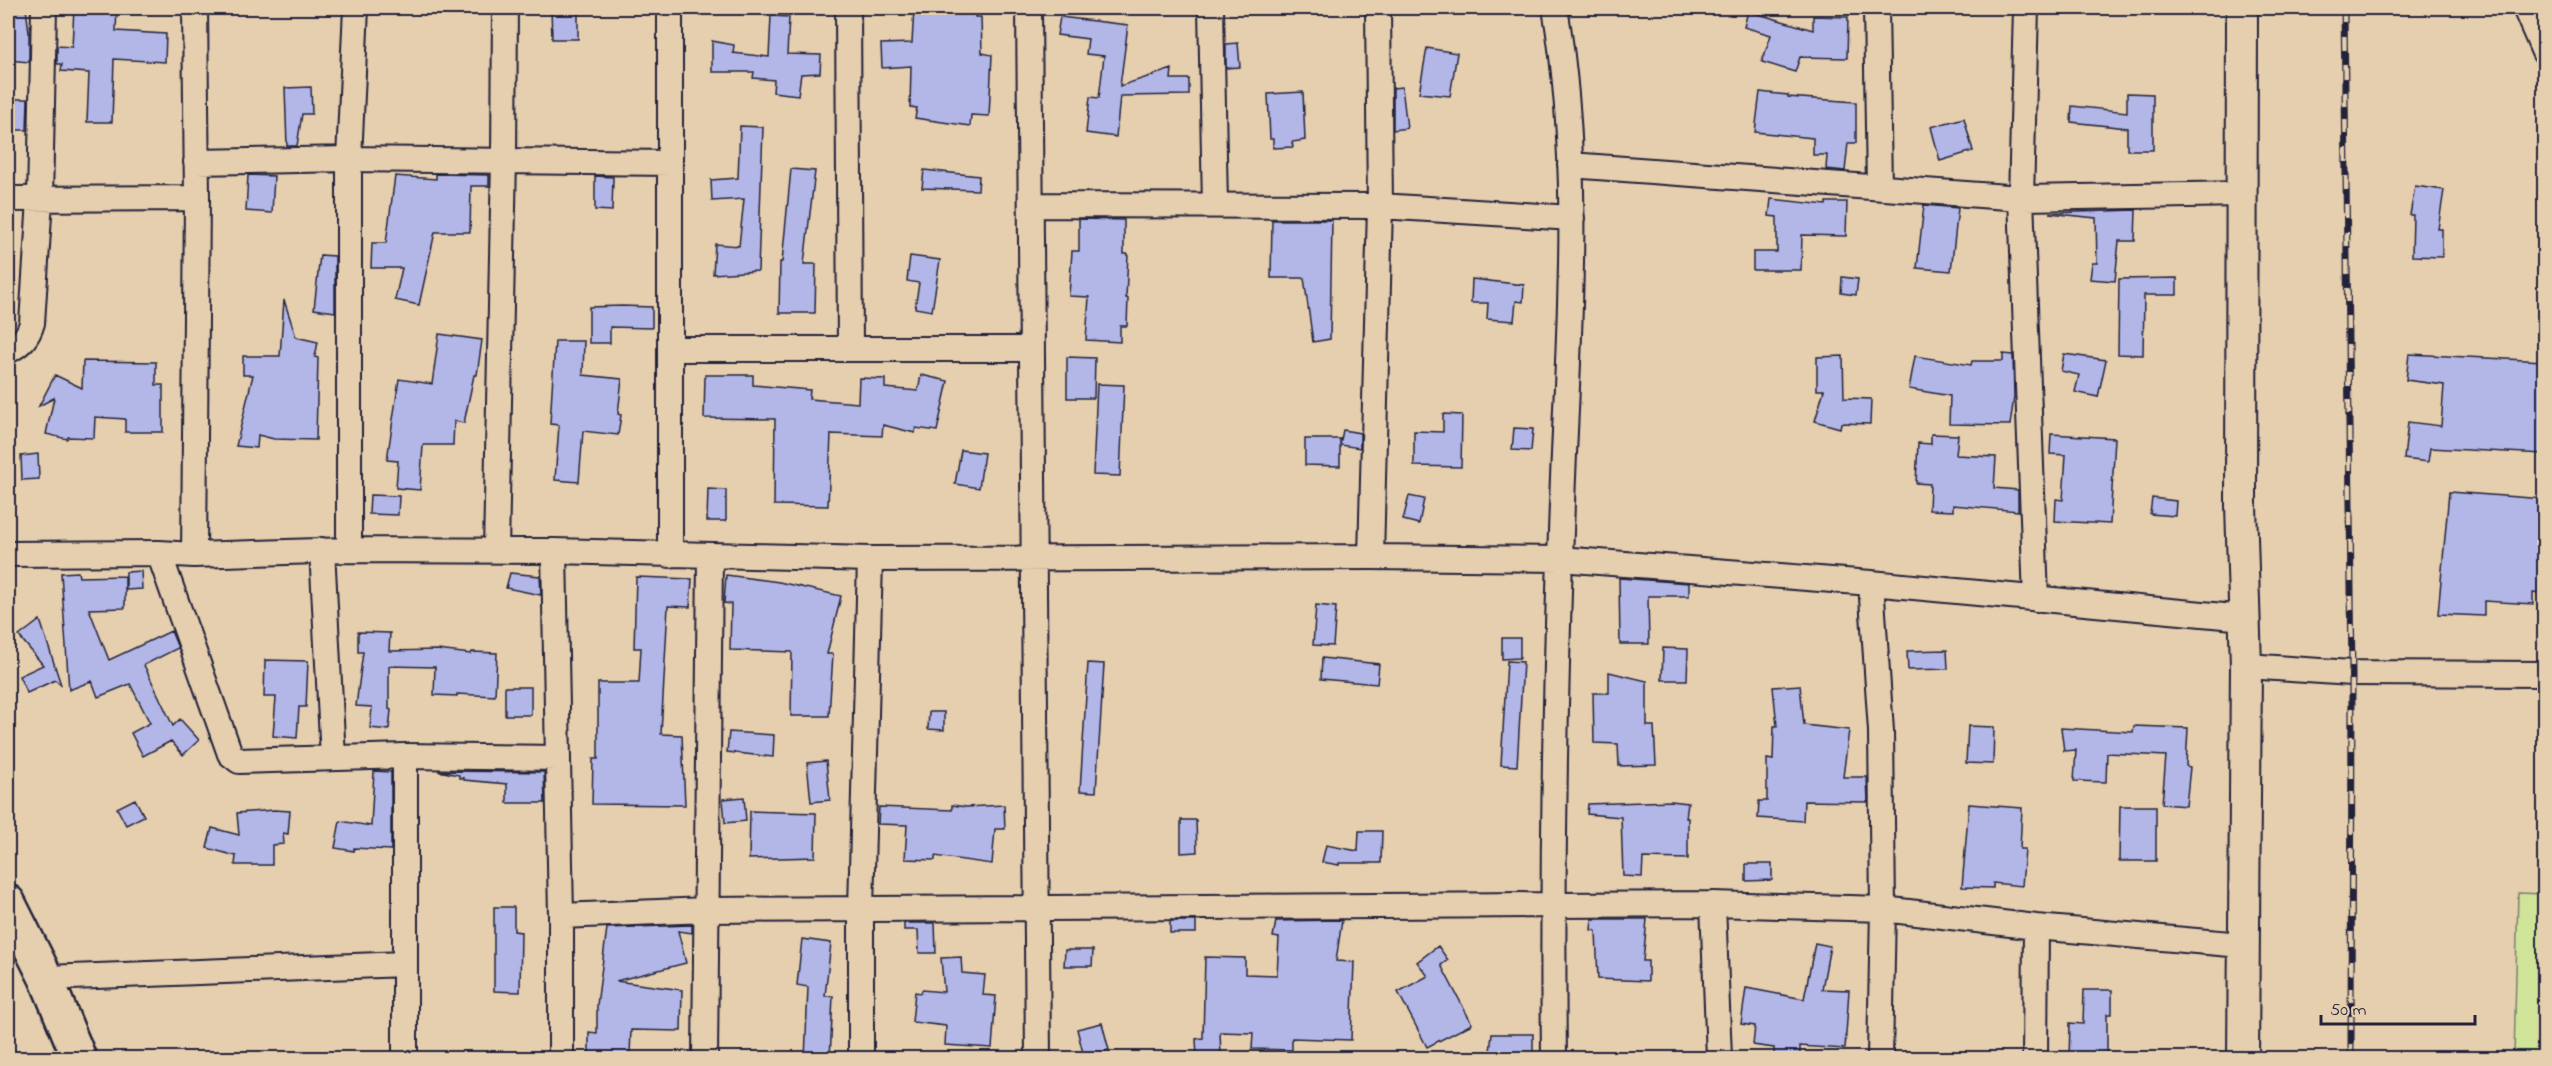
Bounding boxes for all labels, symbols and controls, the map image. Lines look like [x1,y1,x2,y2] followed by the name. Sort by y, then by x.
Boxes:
[2321,988,2476,1026] scale bar
[2330,998,2367,1024] text: 50 m

